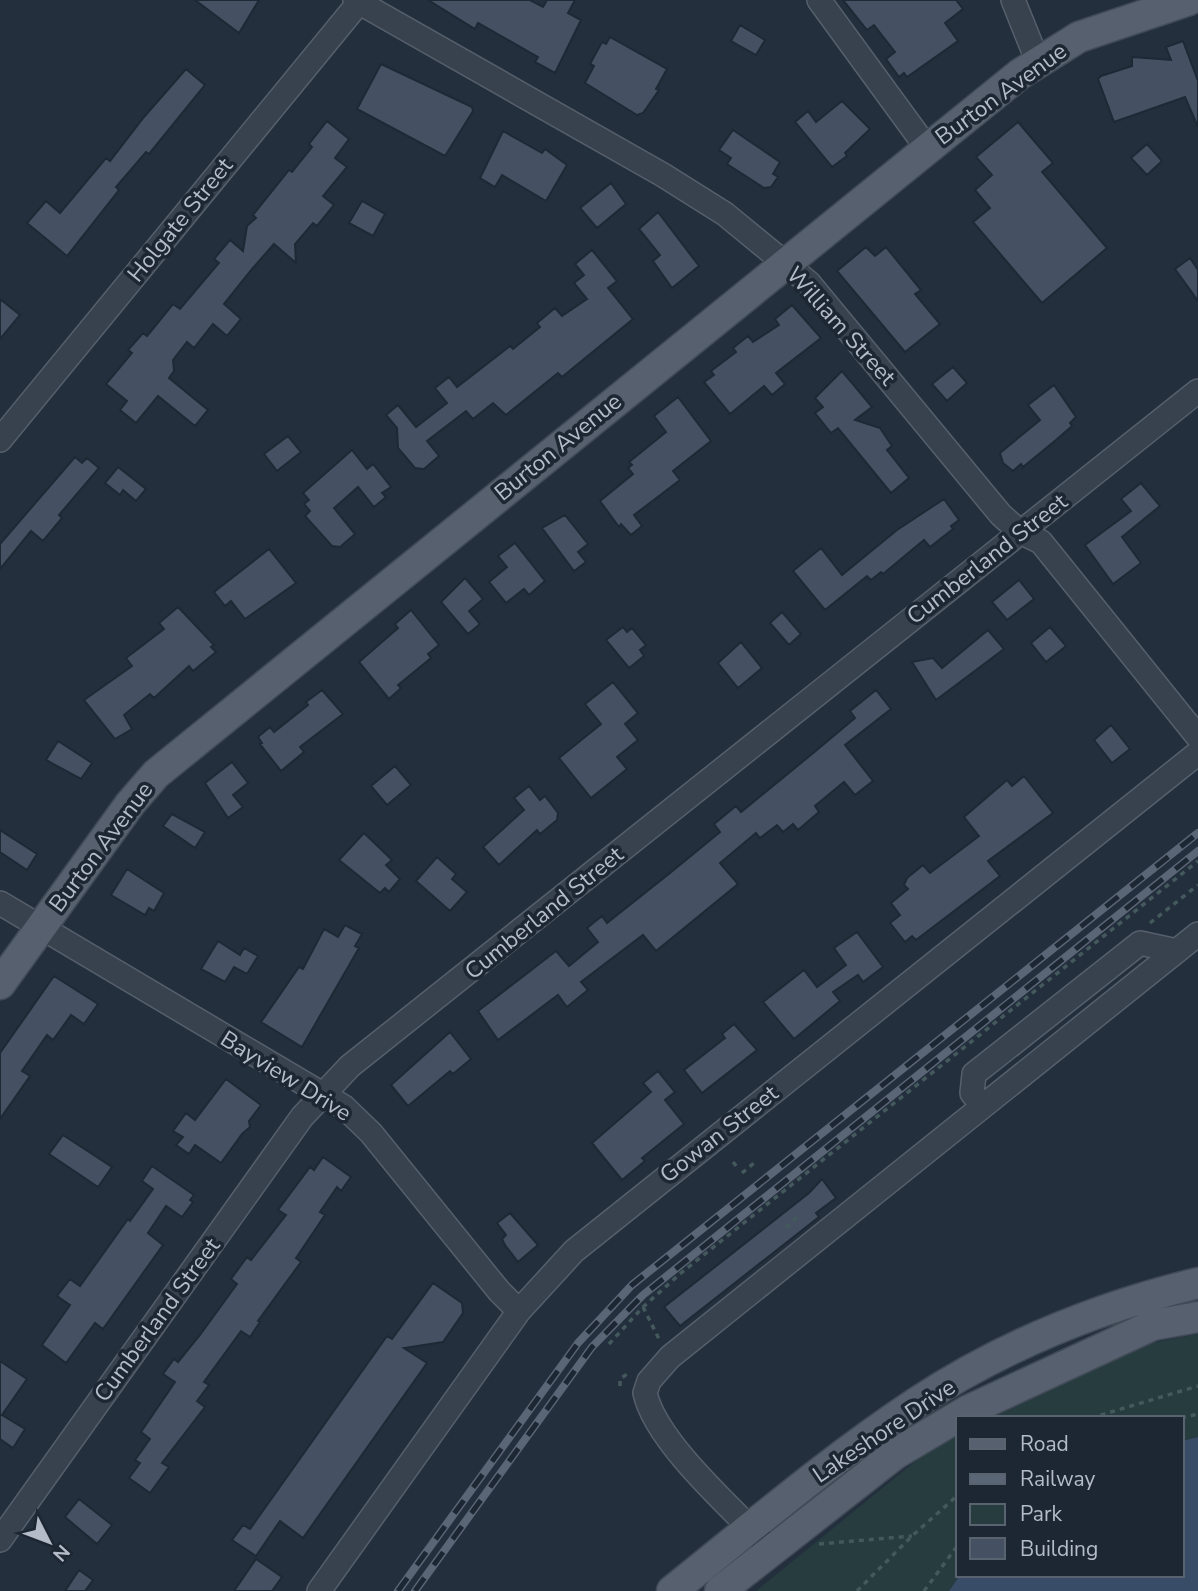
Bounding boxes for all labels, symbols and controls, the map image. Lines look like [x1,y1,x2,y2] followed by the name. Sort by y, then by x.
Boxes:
[929,36,1073,152] street label: Burton Avenue
[120,151,240,289] street label: Holgate Street
[779,260,903,393] street label: William Street
[488,386,628,508] street label: Burton Avenue
[900,486,1074,631] street label: Cumberland Street
[42,776,160,918] street label: Burton Avenue
[458,839,631,987] street label: Cumberland Street
[215,1023,357,1129] street label: Bayview Drive
[653,1077,785,1190] street label: Gowan Street
[87,1231,228,1408] street label: Cumberland Street
[807,1372,961,1490] street label: Lakeshore Drive
[956,1416,1184,1577] legend
[1020,1430,1069,1458] text: Road
[1020,1465,1095,1493] text: Railway
[1020,1500,1062,1528] text: Park
[14,1507,84,1577] north arrow
[1020,1535,1098,1563] text: Building
[46,1539,75,1567] text: N

